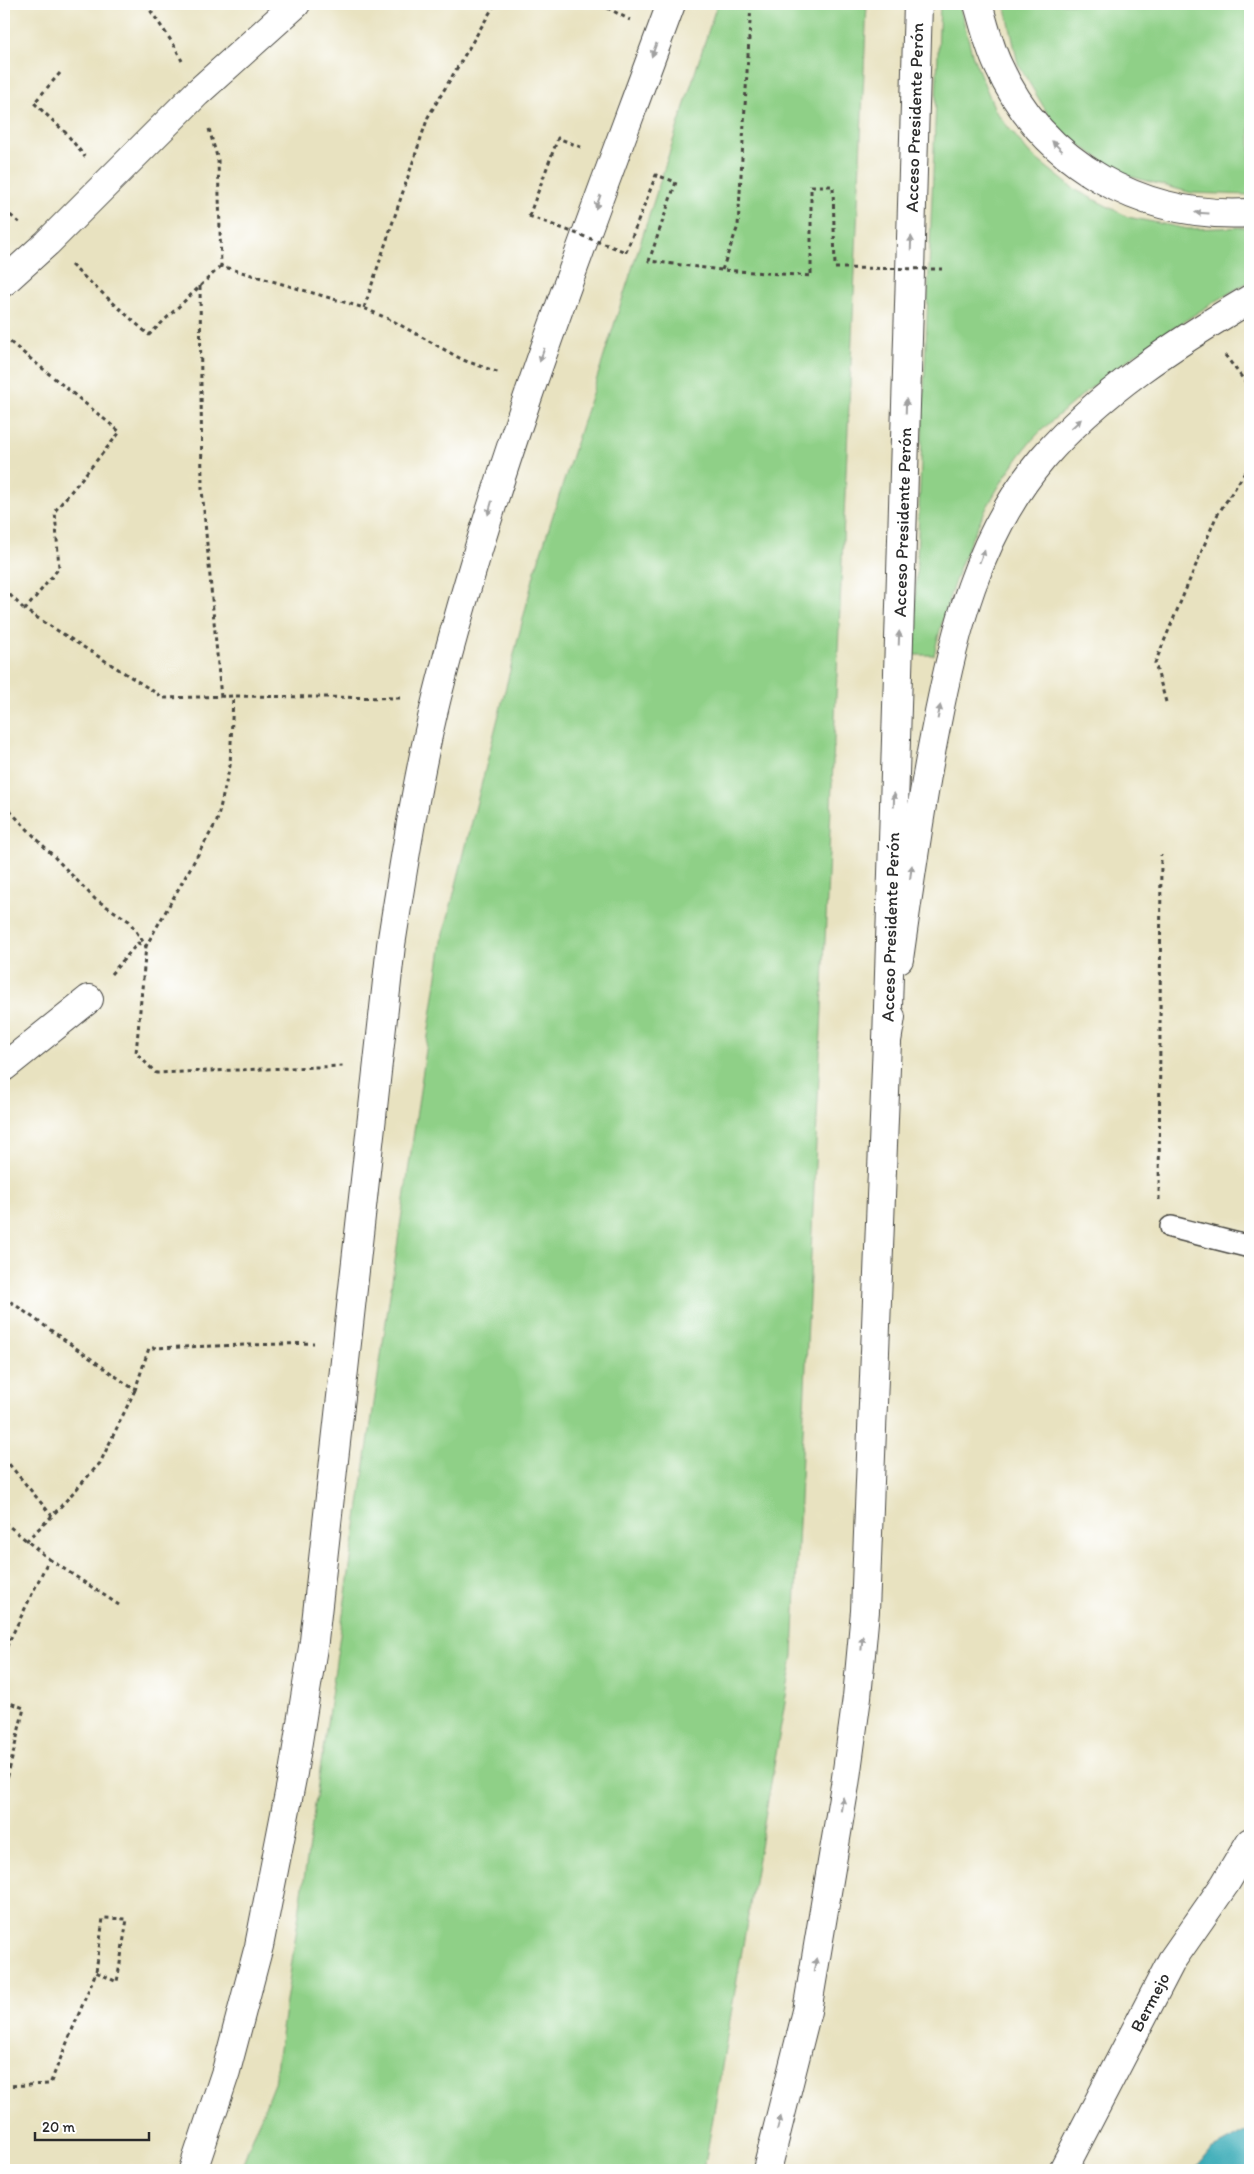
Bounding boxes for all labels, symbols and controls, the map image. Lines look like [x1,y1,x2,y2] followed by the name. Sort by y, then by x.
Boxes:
[901,22,928,213] street label: Acceso Presidente Perón
[650,42,657,57] one-way arrow
[1051,140,1063,152] one-way arrow
[594,195,602,210] one-way arrow
[1193,208,1209,216] one-way arrow
[907,235,915,251] one-way arrow
[538,347,545,362] one-way arrow
[902,397,910,413] one-way arrow
[1069,418,1081,430] one-way arrow
[889,427,916,617] street label: Acceso Presidente Perón
[485,501,493,516] one-way arrow
[979,548,987,563] one-way arrow
[895,630,903,646] one-way arrow
[935,703,943,719] one-way arrow
[891,792,899,808] one-way arrow
[877,832,904,1022] street label: Acceso Presidente Perón
[908,864,916,880] one-way arrow
[858,1635,866,1651] one-way arrow
[838,1796,846,1812] one-way arrow
[812,1956,820,1972] one-way arrow
[1126,1969,1175,2036] street label: Bermejo
[35,2109,149,2141] scale bar
[776,2116,784,2131] one-way arrow
[42,2118,76,2136] text: 20 m

